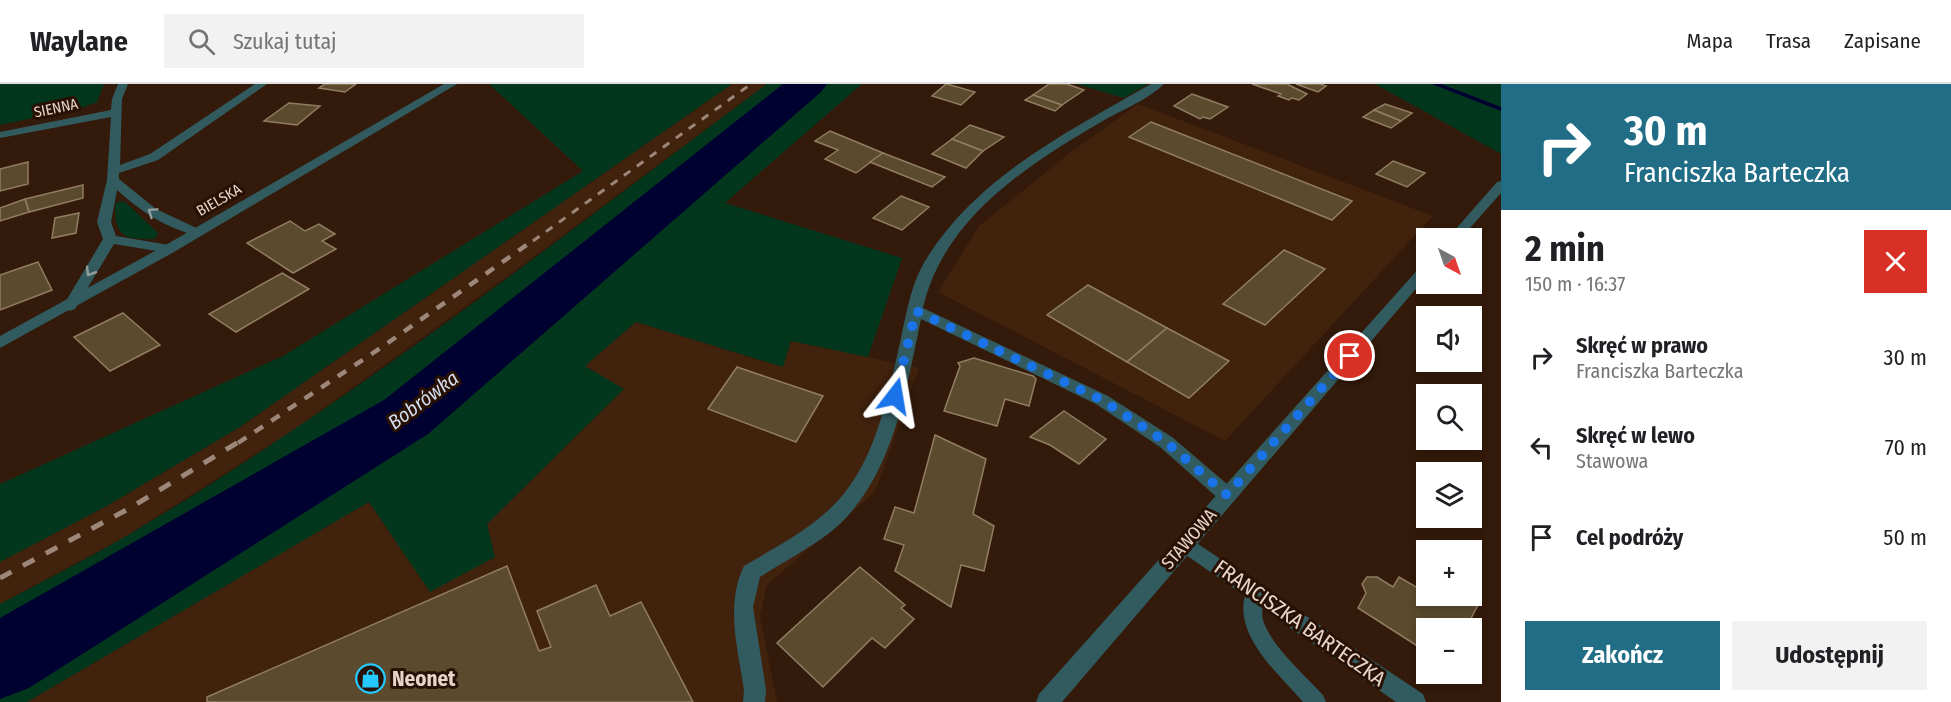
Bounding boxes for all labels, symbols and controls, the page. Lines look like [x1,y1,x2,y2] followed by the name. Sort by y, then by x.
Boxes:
[164,14,584,68] search box
[30,25,128,58] text: Waylane
[185,25,218,58] icon: search
[233,28,337,55] text: Szukaj tutaj
[1687,28,1733,54] text: Mapa
[1766,28,1811,54] text: Trasa
[1844,28,1921,54] text: Zapisane
[32,95,80,121] street label: SIENNA
[1624,106,1708,156] text: 30 m
[1525,108,1603,186] icon: right
[1624,157,1850,189] text: Franciszka Barteczka
[193,180,245,220] street label: BIELSKA
[147,208,158,219] one-way arrow
[1525,227,1605,271] text: 2 min
[1416,228,1482,294] north arrow
[1416,228,1482,684] map controls
[1864,230,1927,293] button: close
[86,266,97,276] one-way arrow
[1525,272,1625,296] text: 150 m · 16:37
[1416,306,1482,372] button: sound
[1324,330,1375,381] pin
[1576,332,1708,359] text: Skręć w prawo
[1333,339,1366,372] icon: arrive
[1525,341,1558,374] icon: right
[1884,344,1927,371] text: 30 m
[1576,359,1743,383] text: Franciszka Barteczka
[863,364,927,428] position arrow
[383,366,463,434] water label: Bobrówka
[1416,384,1482,450] button: search
[1576,422,1695,449] text: Skręć w lewo
[1525,431,1558,464] icon: left
[1885,434,1927,461] text: 70 m
[1576,449,1648,473] text: Stawowa
[1416,462,1482,528] button: layers
[1157,504,1222,574] street label: STAWOWA
[1525,521,1558,554] icon: arrive
[1576,524,1683,551] text: Cel podróży
[1883,524,1927,551] text: 50 m
[1416,540,1482,606] button: +
[1209,554,1391,692] street label: FRANCISZKA BARTECZKA
[1416,618,1482,684] button: −
[1525,621,1720,690] button: Zakończ
[1732,621,1927,690] button: Udostępnij
[355,663,387,695] shop icon: Neonet
[392,666,456,692] place label: Neonet

